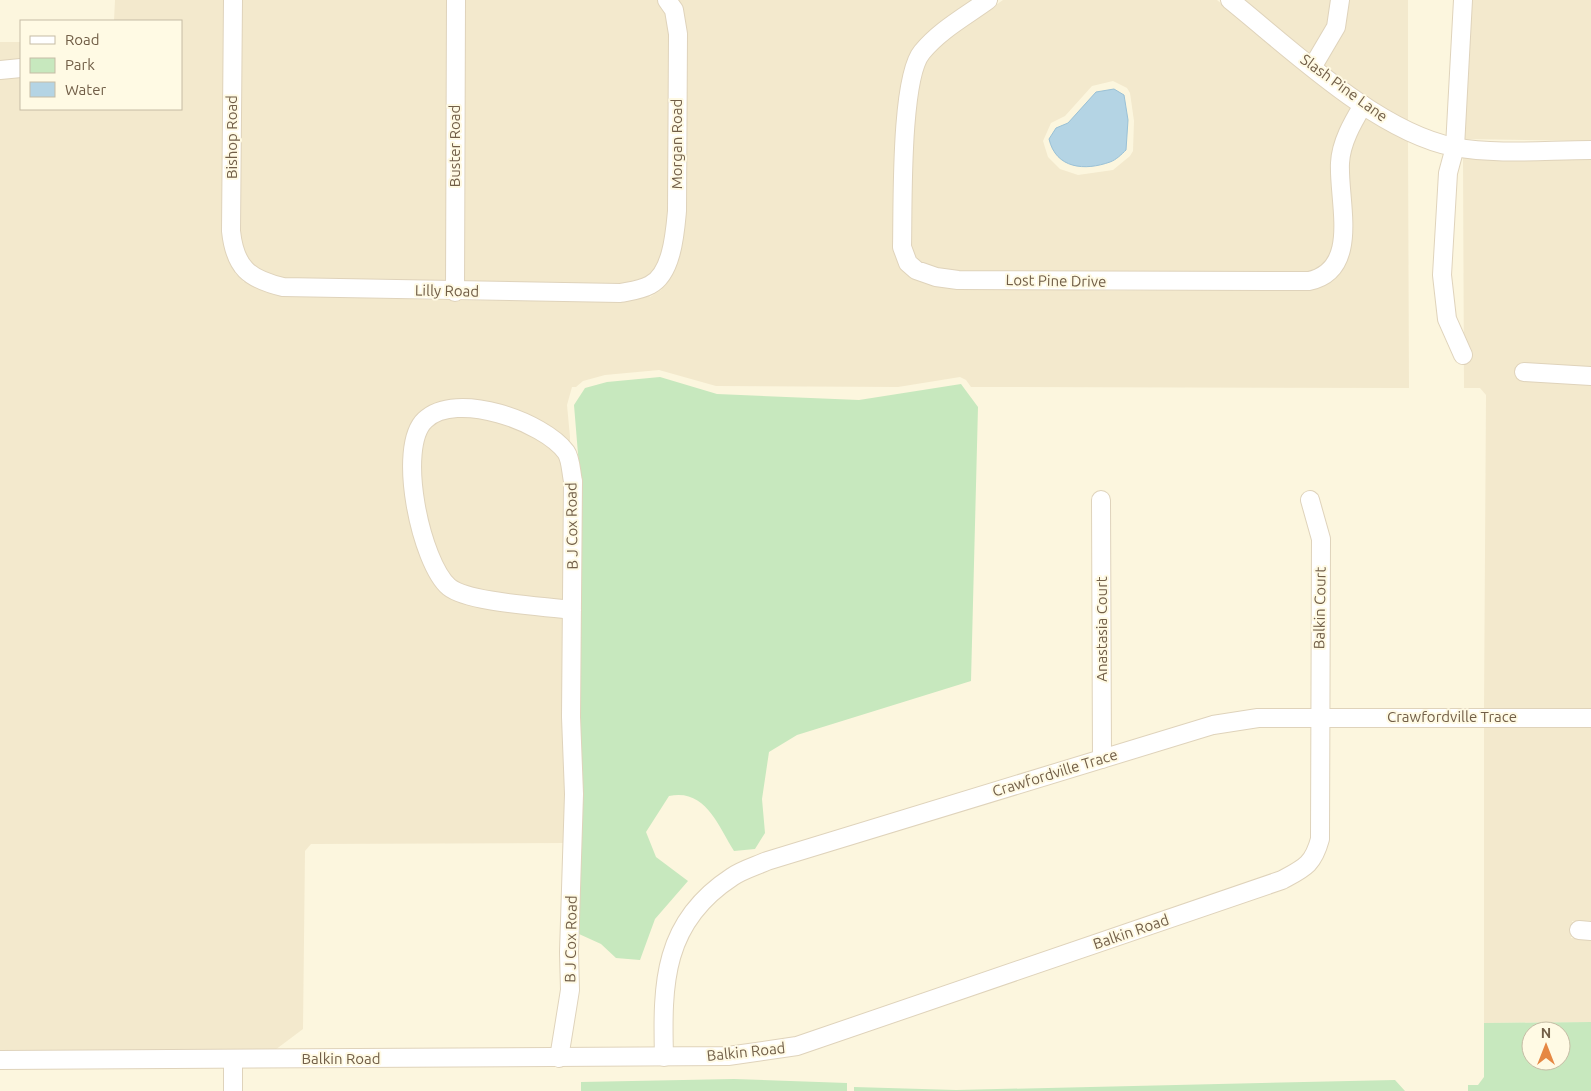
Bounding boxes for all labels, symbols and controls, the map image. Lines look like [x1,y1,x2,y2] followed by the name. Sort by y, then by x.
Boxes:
[20,20,182,110] legend
[65,31,100,48] text: Road
[1298,50,1391,125] street label: Slash Pine Lane
[65,56,95,73] text: Park
[65,81,106,98] text: Water
[223,95,240,179] street label: Bishop Road
[668,99,685,189] street label: Morgan Road
[446,105,463,187] street label: Buster Road
[1006,271,1106,290] street label: Lost Pine Drive
[415,281,479,300] street label: Lilly Road
[562,482,581,570] street label: B J Cox Road
[1310,567,1329,649] street label: Balkin Court
[1093,576,1110,682] street label: Anastasia Court
[1387,708,1517,725] street label: Crawfordville Trace
[990,745,1120,800] street label: Crawfordville Trace
[561,895,580,983] street label: B J Cox Road
[1091,911,1171,952] street label: Balkin Road
[1521,1021,1571,1071] north arrow
[1541,1025,1551,1041] text: N
[706,1039,786,1064] street label: Balkin Road
[302,1050,380,1067] street label: Balkin Road

